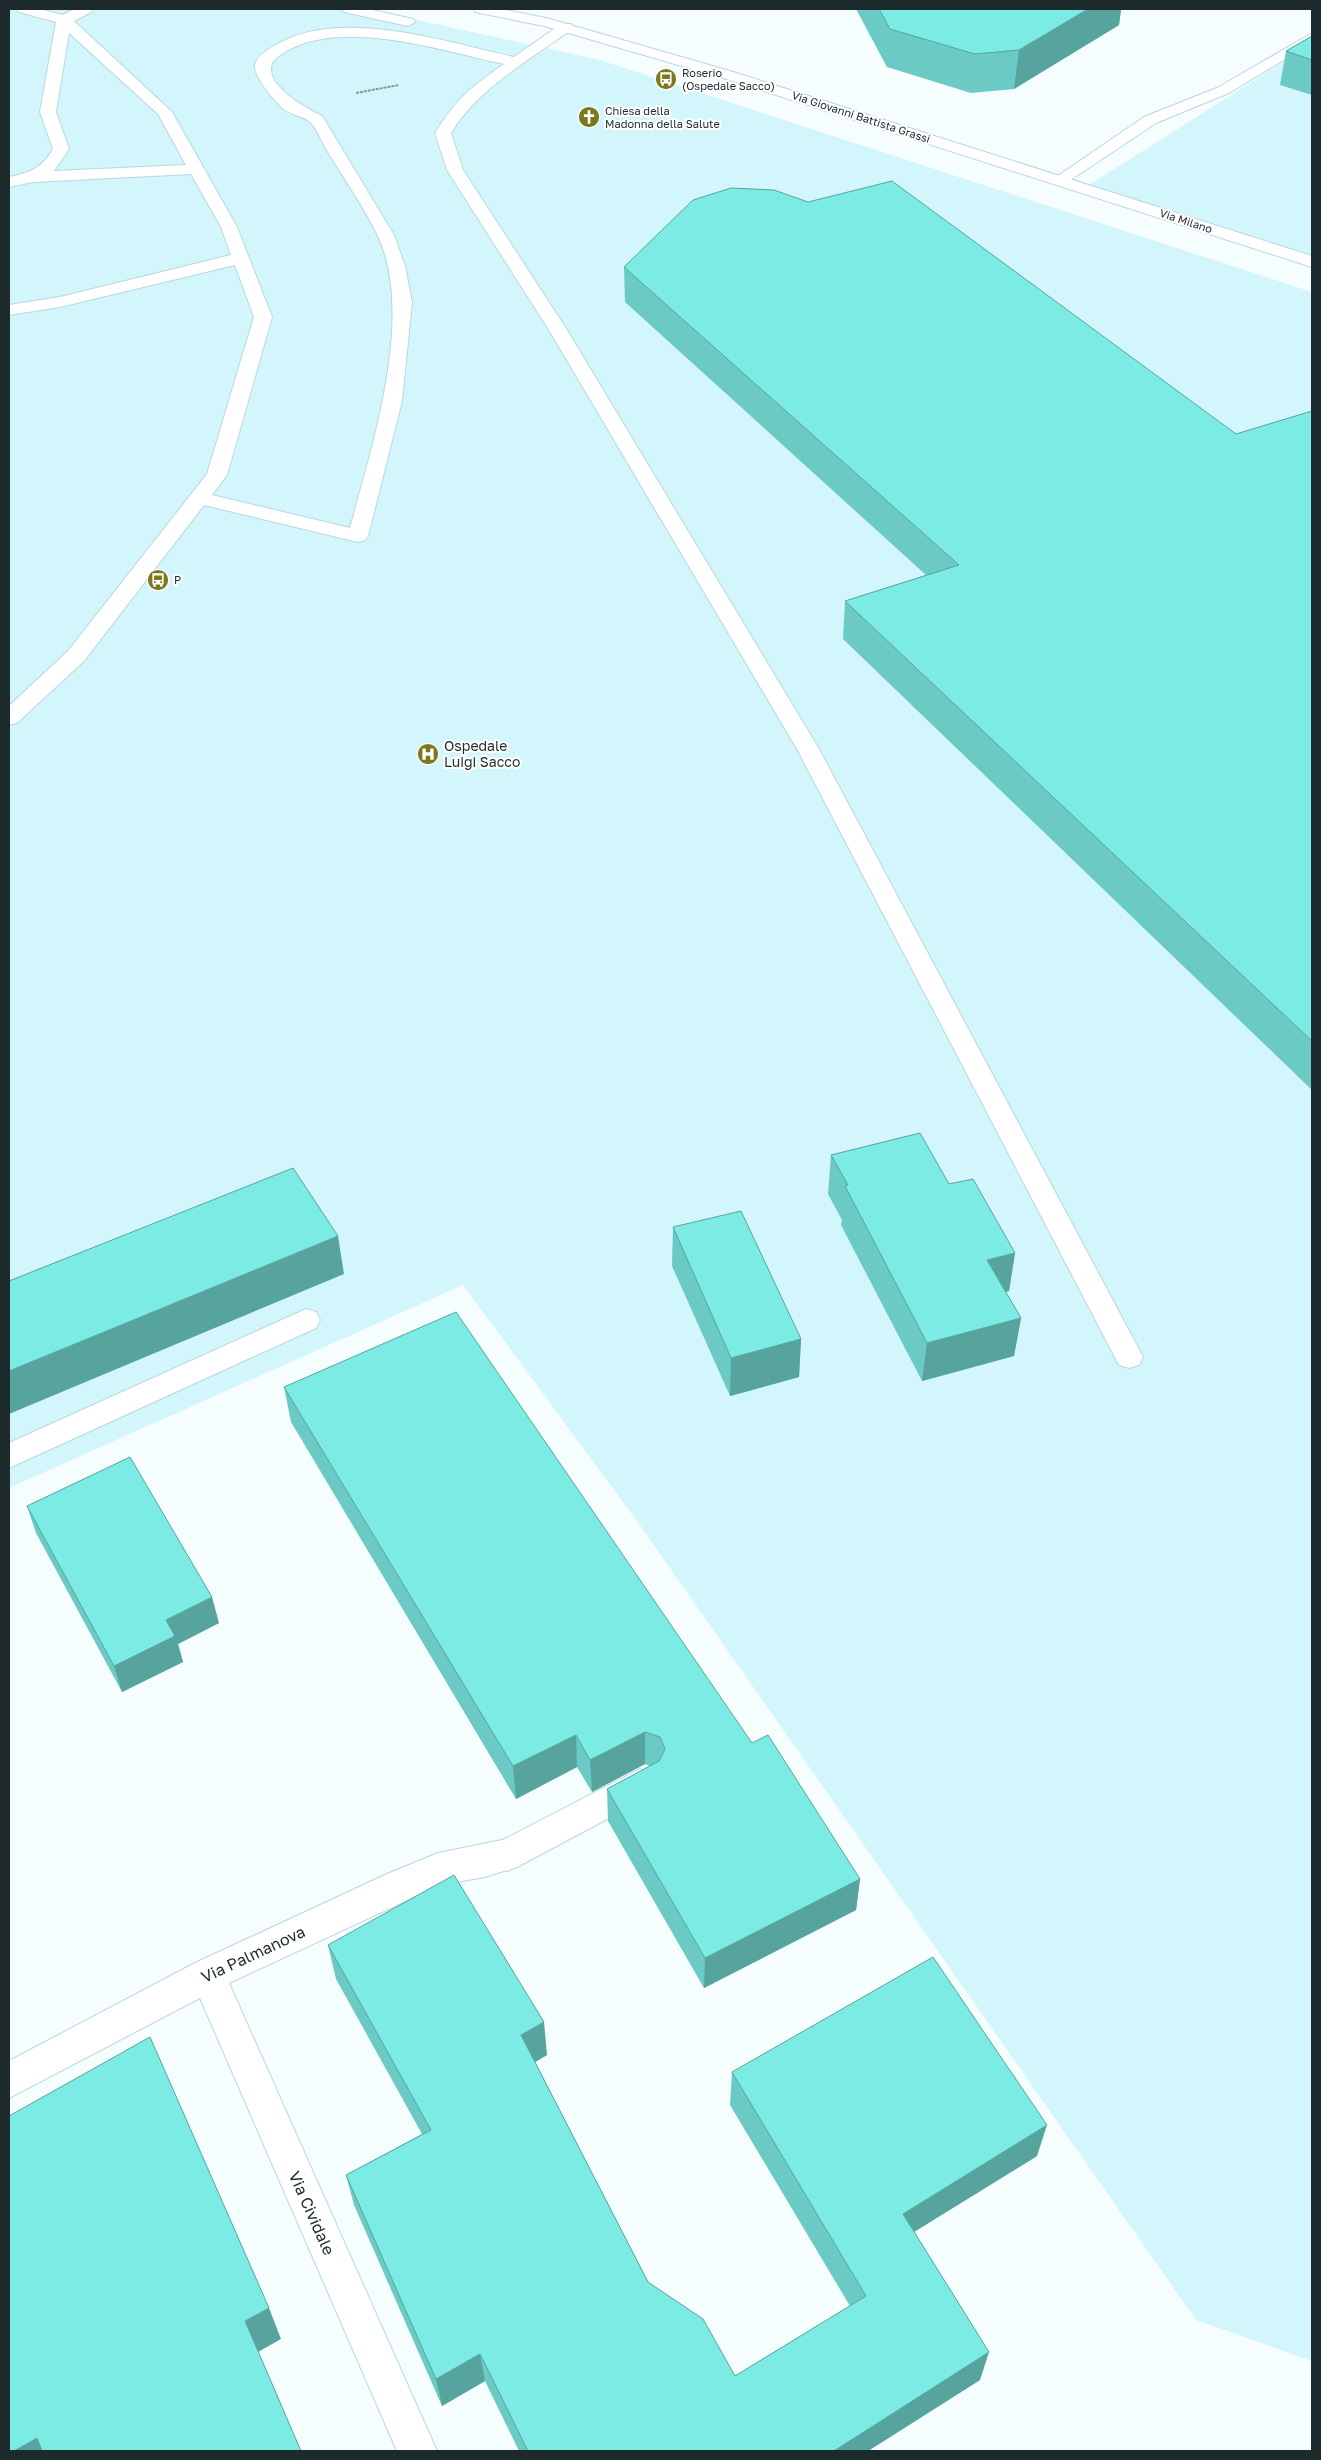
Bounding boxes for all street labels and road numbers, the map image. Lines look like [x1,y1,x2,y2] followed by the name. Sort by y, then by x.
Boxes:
[790,88,932,145] street label: Via Giovanni Battista Grassi
[1158,206,1215,235] street label: Via Milano
[198,1921,308,1987] street label: Via Palmanova
[285,2168,339,2258] street label: Via Cividale

